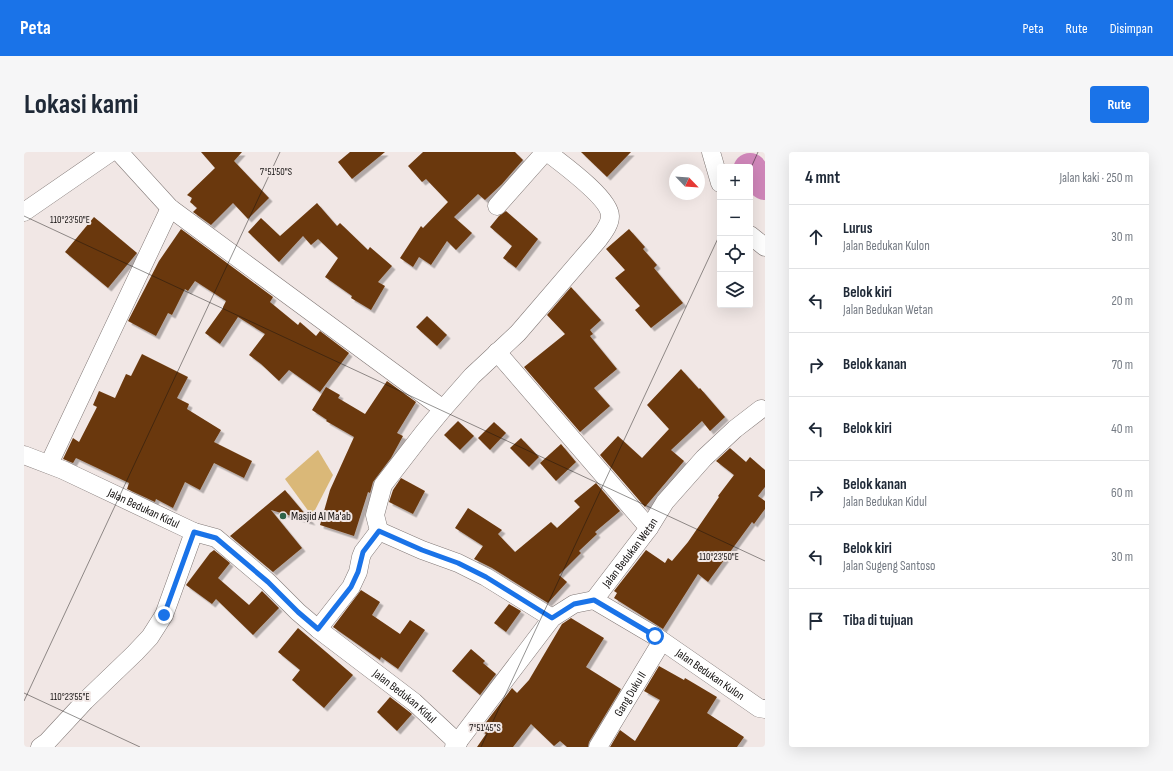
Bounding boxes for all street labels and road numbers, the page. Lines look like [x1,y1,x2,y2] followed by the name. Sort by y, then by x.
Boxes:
[105,484,182,532] street label: Jalan Bedukan Kidul
[598,515,661,591] street label: Jalan Bedukan Wetan
[672,645,747,703] street label: Jalan Bedukan Kulon
[369,665,439,726] street label: Jalan Bedukan Kidul
[611,669,649,719] street label: Gang Duku II

